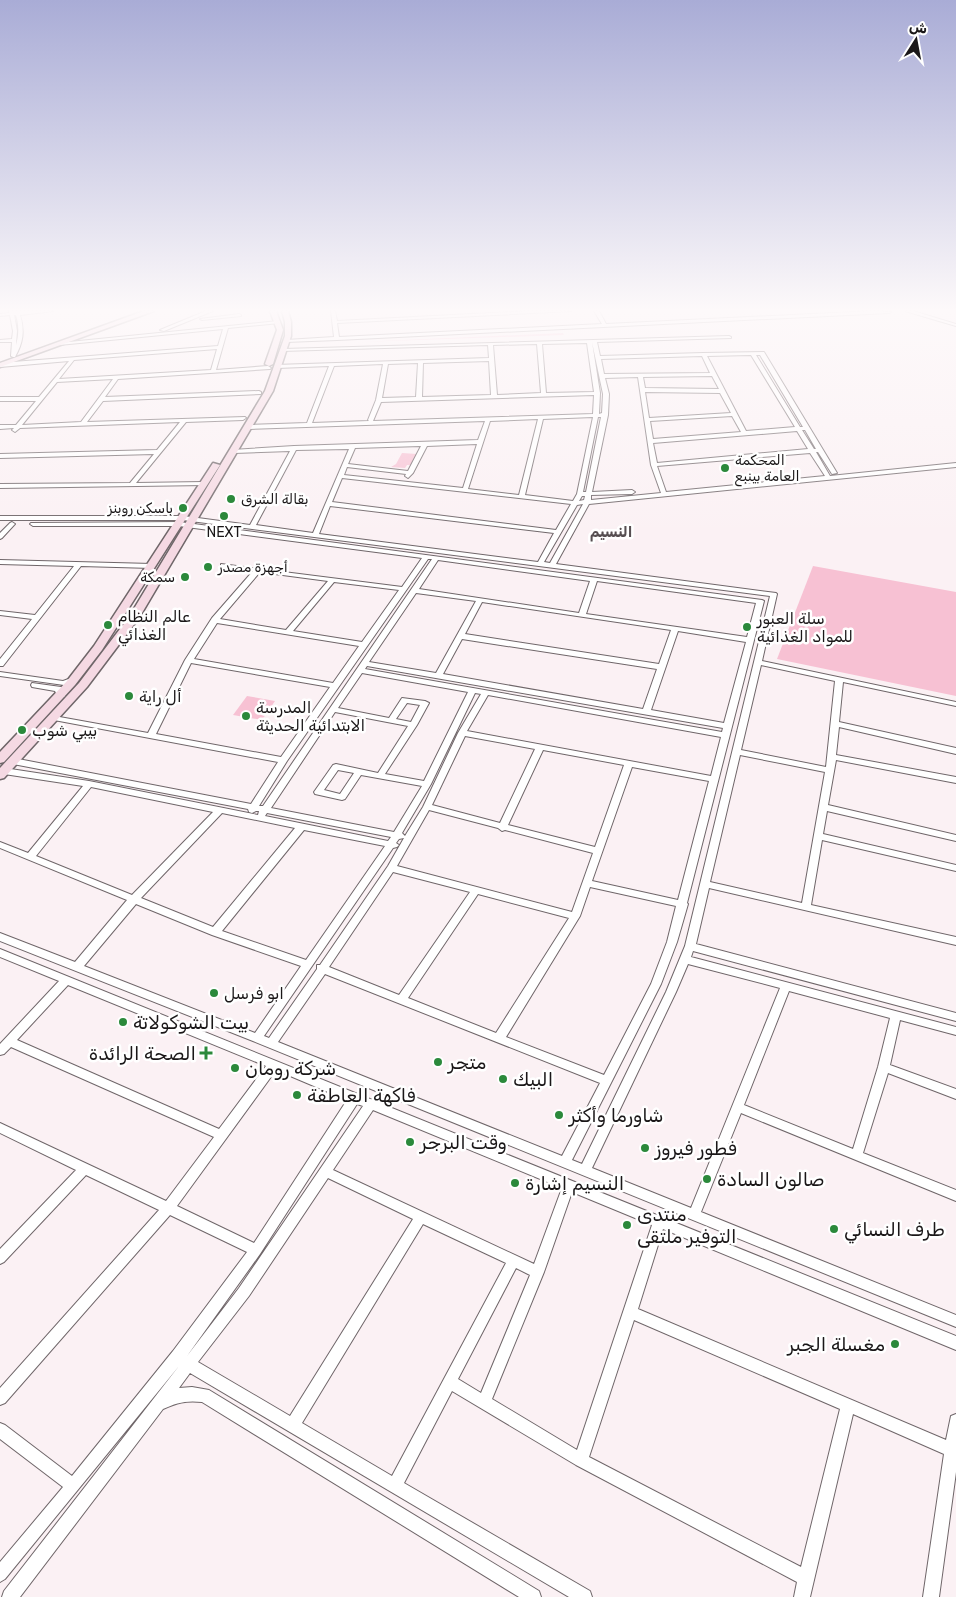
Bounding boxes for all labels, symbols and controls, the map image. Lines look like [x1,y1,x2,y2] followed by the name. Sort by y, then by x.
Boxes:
[891,15,941,65] north arrow
[908,18,929,38] text: ش
[735,452,800,487] place label: المحكمة العامة بينبع
[719,462,731,474] marker: المحكمة العامة بينبع
[241,491,309,508] place label: بقالة الشرق
[225,493,237,505] marker: بقالة الشرق
[107,500,173,517] place label: باسكن روبنز
[177,502,189,514] marker: باسكن روبنز
[218,510,230,522] marker: NEXT
[590,523,632,542] district label: النسيم
[206,524,242,541] place label: NEXT
[217,559,288,576] place label: أجهزة مصدر
[202,561,214,573] marker: أجهزة مصدر
[140,569,175,586] place label: سمكة
[179,571,191,583] marker: سمكة
[118,607,191,647] place label: عالم النظام الغذائي
[756,609,853,647] place label: سلة العبور للمواد الغذائية
[102,619,114,631] marker: عالم النظام الغذائي
[741,621,753,633] marker: سلة العبور للمواد الغذائية
[139,687,182,707] place label: أل راية
[123,690,135,702] marker: أل راية
[256,698,365,735] place label: المدرسة الابتدائية الحديثة
[240,710,252,722] marker: المدرسة الابتدائية الحديثة
[32,721,97,743] place label: بيبي شوب
[16,724,28,736] marker: بيبي شوب
[224,984,284,1004] place label: ابو فرسل
[208,987,220,999] marker: ابو فرسل
[133,1011,249,1034] place label: بيت الشوكولاتة
[117,1016,129,1028] marker: بيت الشوكولاتة
[89,1042,196,1065] place label: الصحة الرائدة
[200,1047,212,1059] marker: الصحة الرائدة
[447,1051,486,1074] place label: متجر
[432,1056,444,1068] marker: متجر
[245,1057,336,1080] place label: شركة رومان
[229,1062,241,1074] marker: شركة رومان
[513,1068,553,1091] place label: البيك
[497,1073,509,1085] marker: البيك
[307,1084,415,1107] place label: فاكهة العاطفة
[291,1089,303,1101] marker: فاكهة العاطفة
[568,1104,664,1127] place label: شاورما وأكثر
[553,1109,565,1121] marker: شاورما وأكثر
[419,1131,507,1154] place label: وقت البرجر
[404,1136,416,1148] marker: وقت البرجر
[654,1137,737,1160] place label: فطور فيروز
[639,1142,651,1154] marker: فطور فيروز
[717,1168,824,1191] place label: صالون السادة
[525,1172,624,1196] place label: النسيم إشارة
[701,1173,713,1185] marker: صالون السادة
[509,1177,521,1189] marker: النسيم إشارة
[637,1203,737,1248] place label: منتدى التوفير ملتقى
[844,1218,945,1244] place label: طرف النسائي
[621,1219,633,1231] marker: منتدى التوفير ملتقى
[828,1223,840,1235] marker: طرف النسائي
[786,1333,885,1356] place label: مغسلة الجبر
[889,1338,901,1350] marker: مغسلة الجبر

